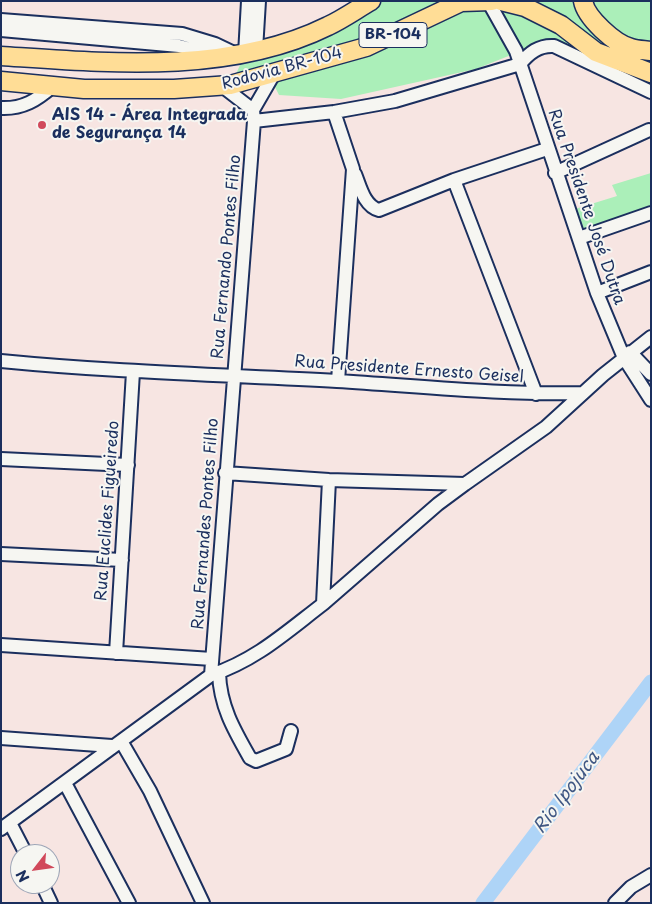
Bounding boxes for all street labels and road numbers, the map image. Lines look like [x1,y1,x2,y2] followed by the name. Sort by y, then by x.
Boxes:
[359,22,427,48] road number: BR-104
[220,44,344,94] street label: Rodovia BR-104
[543,107,629,307] street label: Rua Presidente José Dutra
[208,154,246,360] street label: Rua Fernando Pontes Filho
[294,352,524,388] street label: Rua Presidente Ernesto Geisel
[189,418,223,630] street label: Rua Fernandes Pontes Filho
[92,420,124,602] street label: Rua Euclides Figueiredo

